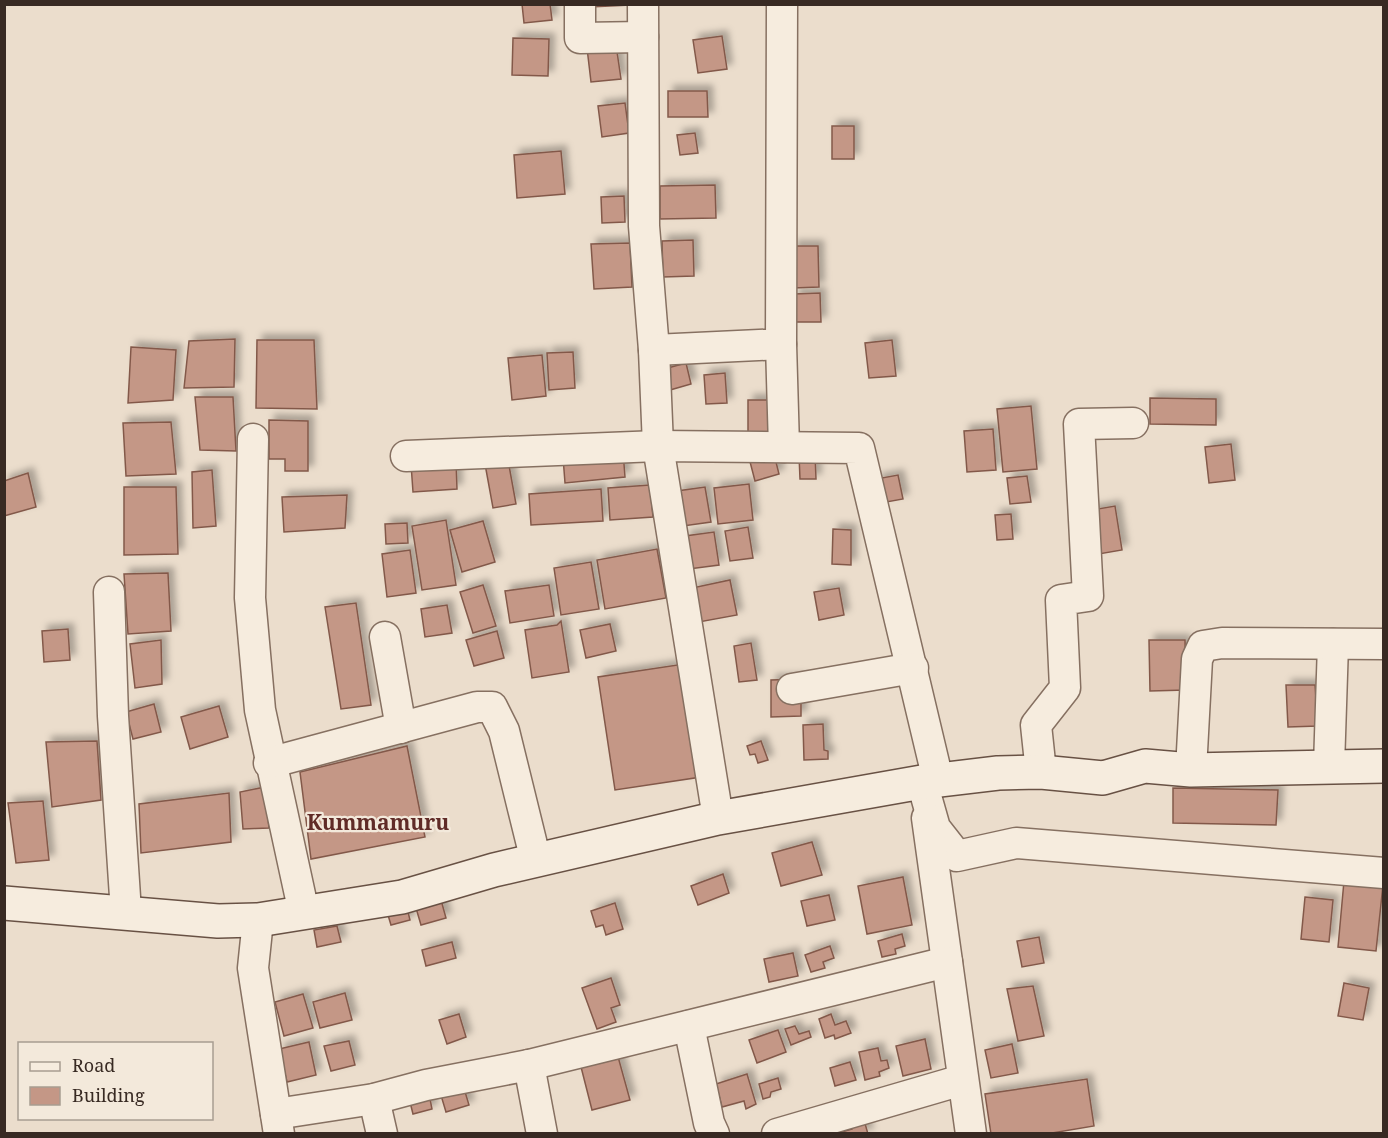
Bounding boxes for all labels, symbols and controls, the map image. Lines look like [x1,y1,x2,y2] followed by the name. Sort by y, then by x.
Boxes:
[307,808,449,836] district label: Kummamuru
[18,1042,213,1120] legend
[72,1053,115,1077] text: Road
[72,1083,145,1107] text: Building

